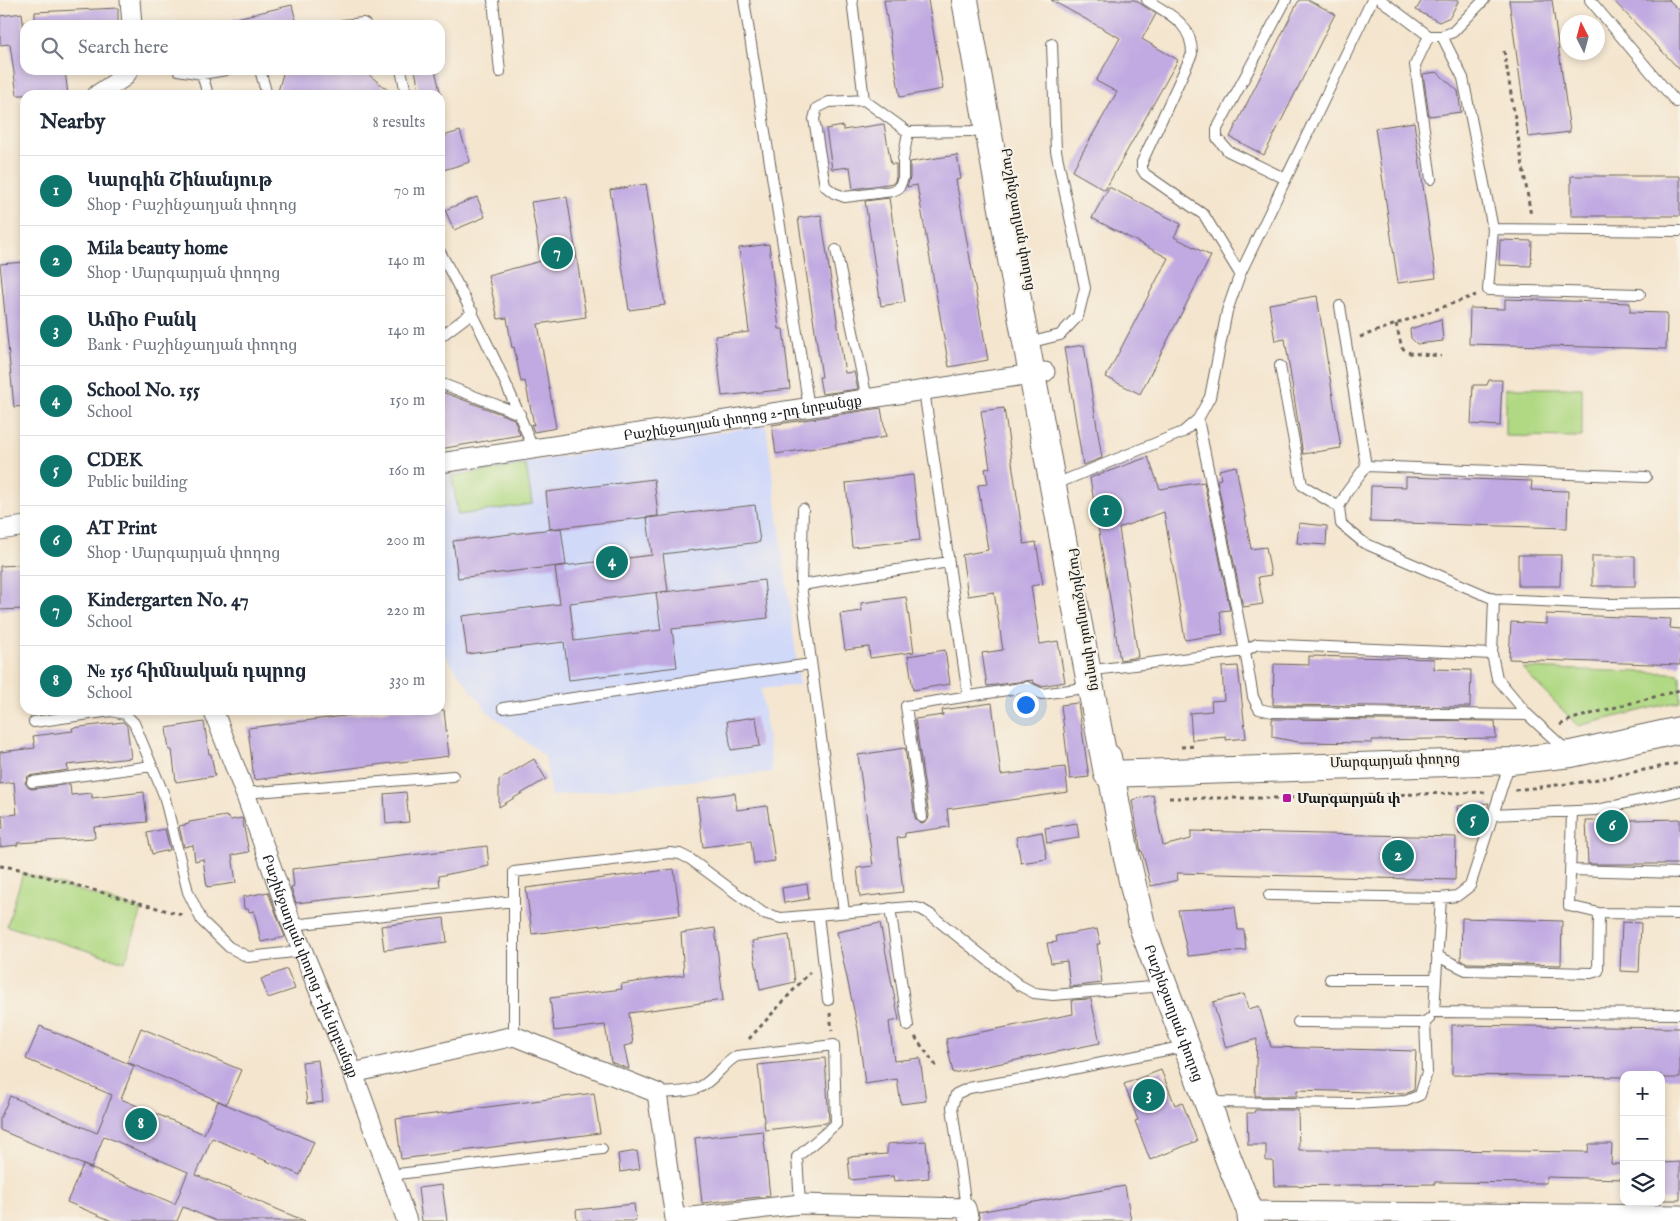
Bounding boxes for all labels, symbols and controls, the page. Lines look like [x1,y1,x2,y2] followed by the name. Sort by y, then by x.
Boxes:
[1560,15,1605,60] north arrow
[20,20,445,75] search box
[38,34,66,62] icon: search
[78,36,169,60] text: Search here
[40,109,105,136] text: Nearby
[373,113,425,133] text: 8 results
[997,146,1039,292] street label: Բաշինջաղյան փողոց
[87,169,273,193] text: Կարգին Շինանյութ
[53,181,59,201] text: 1
[394,181,425,201] text: 70 m
[87,196,297,216] text: Shop · Բաշինջաղյան փողոց
[541,234,573,272] pin: 7
[87,237,228,261] text: Mila beauty home
[52,251,60,271] text: 2
[387,251,425,271] text: 140 m
[87,264,280,284] text: Shop · Մարգարյան փողոց
[87,309,197,333] text: Ամիօ Բանկ
[53,321,59,341] text: 3
[387,321,425,341] text: 140 m
[87,336,297,356] text: Bank · Բաշինջաղյան փողոց
[87,379,200,403] text: School No. 155
[52,391,60,411] text: 4
[390,391,425,411] text: 150 m
[622,392,863,445] street label: Բաշինջաղյան փողոց 2-րդ նրբանցք
[87,403,132,423] text: School
[87,449,143,473] text: CDEK
[53,461,59,481] text: 5
[389,461,425,481] text: 160 m
[87,473,187,493] text: Public building
[1090,492,1122,530] pin: 1
[87,517,157,541] text: AT Print
[53,531,59,551] text: 6
[386,531,425,551] text: 200 m
[596,543,628,581] pin: 4
[87,544,280,564] text: Shop · Մարգարյան փողոց
[1064,546,1104,692] street label: Բաշինջաղյան փողոց
[87,589,249,613] text: Kindergarten No. 47
[52,601,60,621] text: 7
[386,601,425,621] text: 220 m
[87,613,132,633] text: School
[87,660,307,684] text: № 156 հիմնական դպրոց
[53,671,59,691] text: 8
[389,671,425,691] text: 330 m
[87,684,132,704] text: School
[1013,692,1039,718] your location
[1330,750,1460,772] street label: Մարգարյան փողոց
[1297,790,1401,808] place label: Մարգարյան փ
[1281,792,1293,804] marker: Մարգարյան փ
[1457,801,1489,839] pin: 5
[1596,807,1628,845] pin: 6
[1382,837,1414,875] pin: 2
[258,852,362,1080] street label: Բաշինջաղյան փողոց 1-ին նրբանցք
[1140,942,1207,1084] street label: Բաշինջաղյան փողոց
[1620,1071,1665,1206] map controls
[1620,1071,1665,1116] button: +
[1133,1076,1165,1114] pin: 3
[125,1105,157,1143] pin: 8
[1620,1116,1665,1161] button: −
[1620,1161,1665,1206] button: layers

